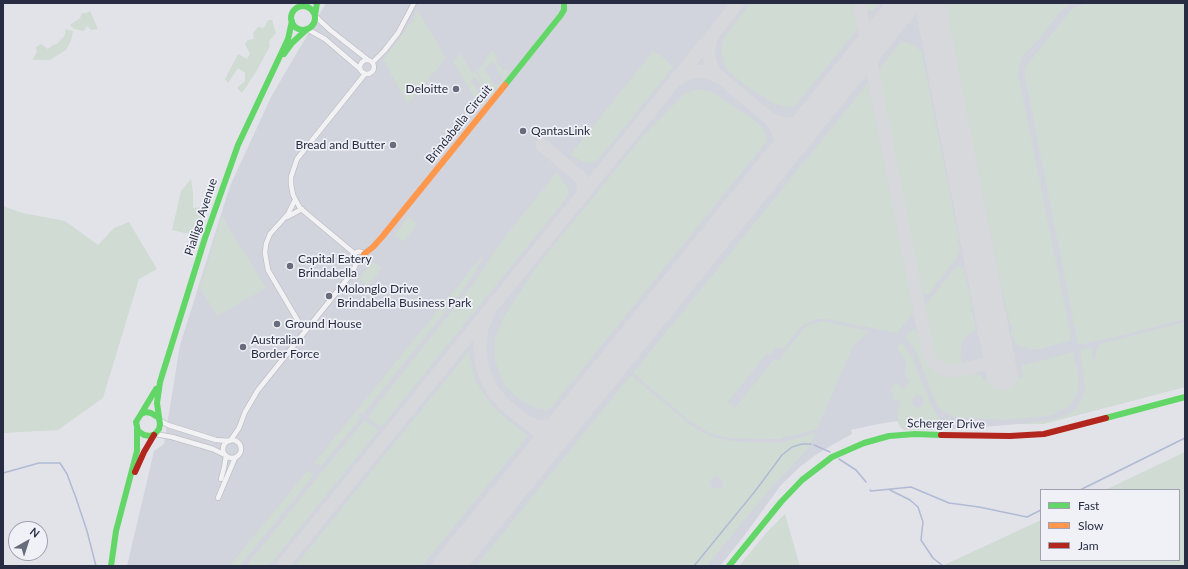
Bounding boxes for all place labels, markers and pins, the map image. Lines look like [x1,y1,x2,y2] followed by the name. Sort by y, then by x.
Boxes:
[406,82,448,96] place label: Deloitte
[451,84,461,94] marker: Deloitte
[531,124,590,138] place label: QantasLink
[518,126,528,136] marker: QantasLink
[296,138,385,152] place label: Bread and Butter
[388,140,398,150] marker: Bread and Butter
[298,252,372,280] place label: Capital Eatery Brindabella
[285,261,295,271] marker: Capital Eatery Brindabella
[337,282,471,310] place label: Molonglo Drive Brindabella Business Park
[324,291,334,301] marker: Molonglo Drive Brindabella Business Park
[285,317,362,331] place label: Ground House
[272,319,282,329] marker: Ground House
[251,333,319,361] place label: Australian Border Force
[238,342,248,352] marker: Australian Border Force

